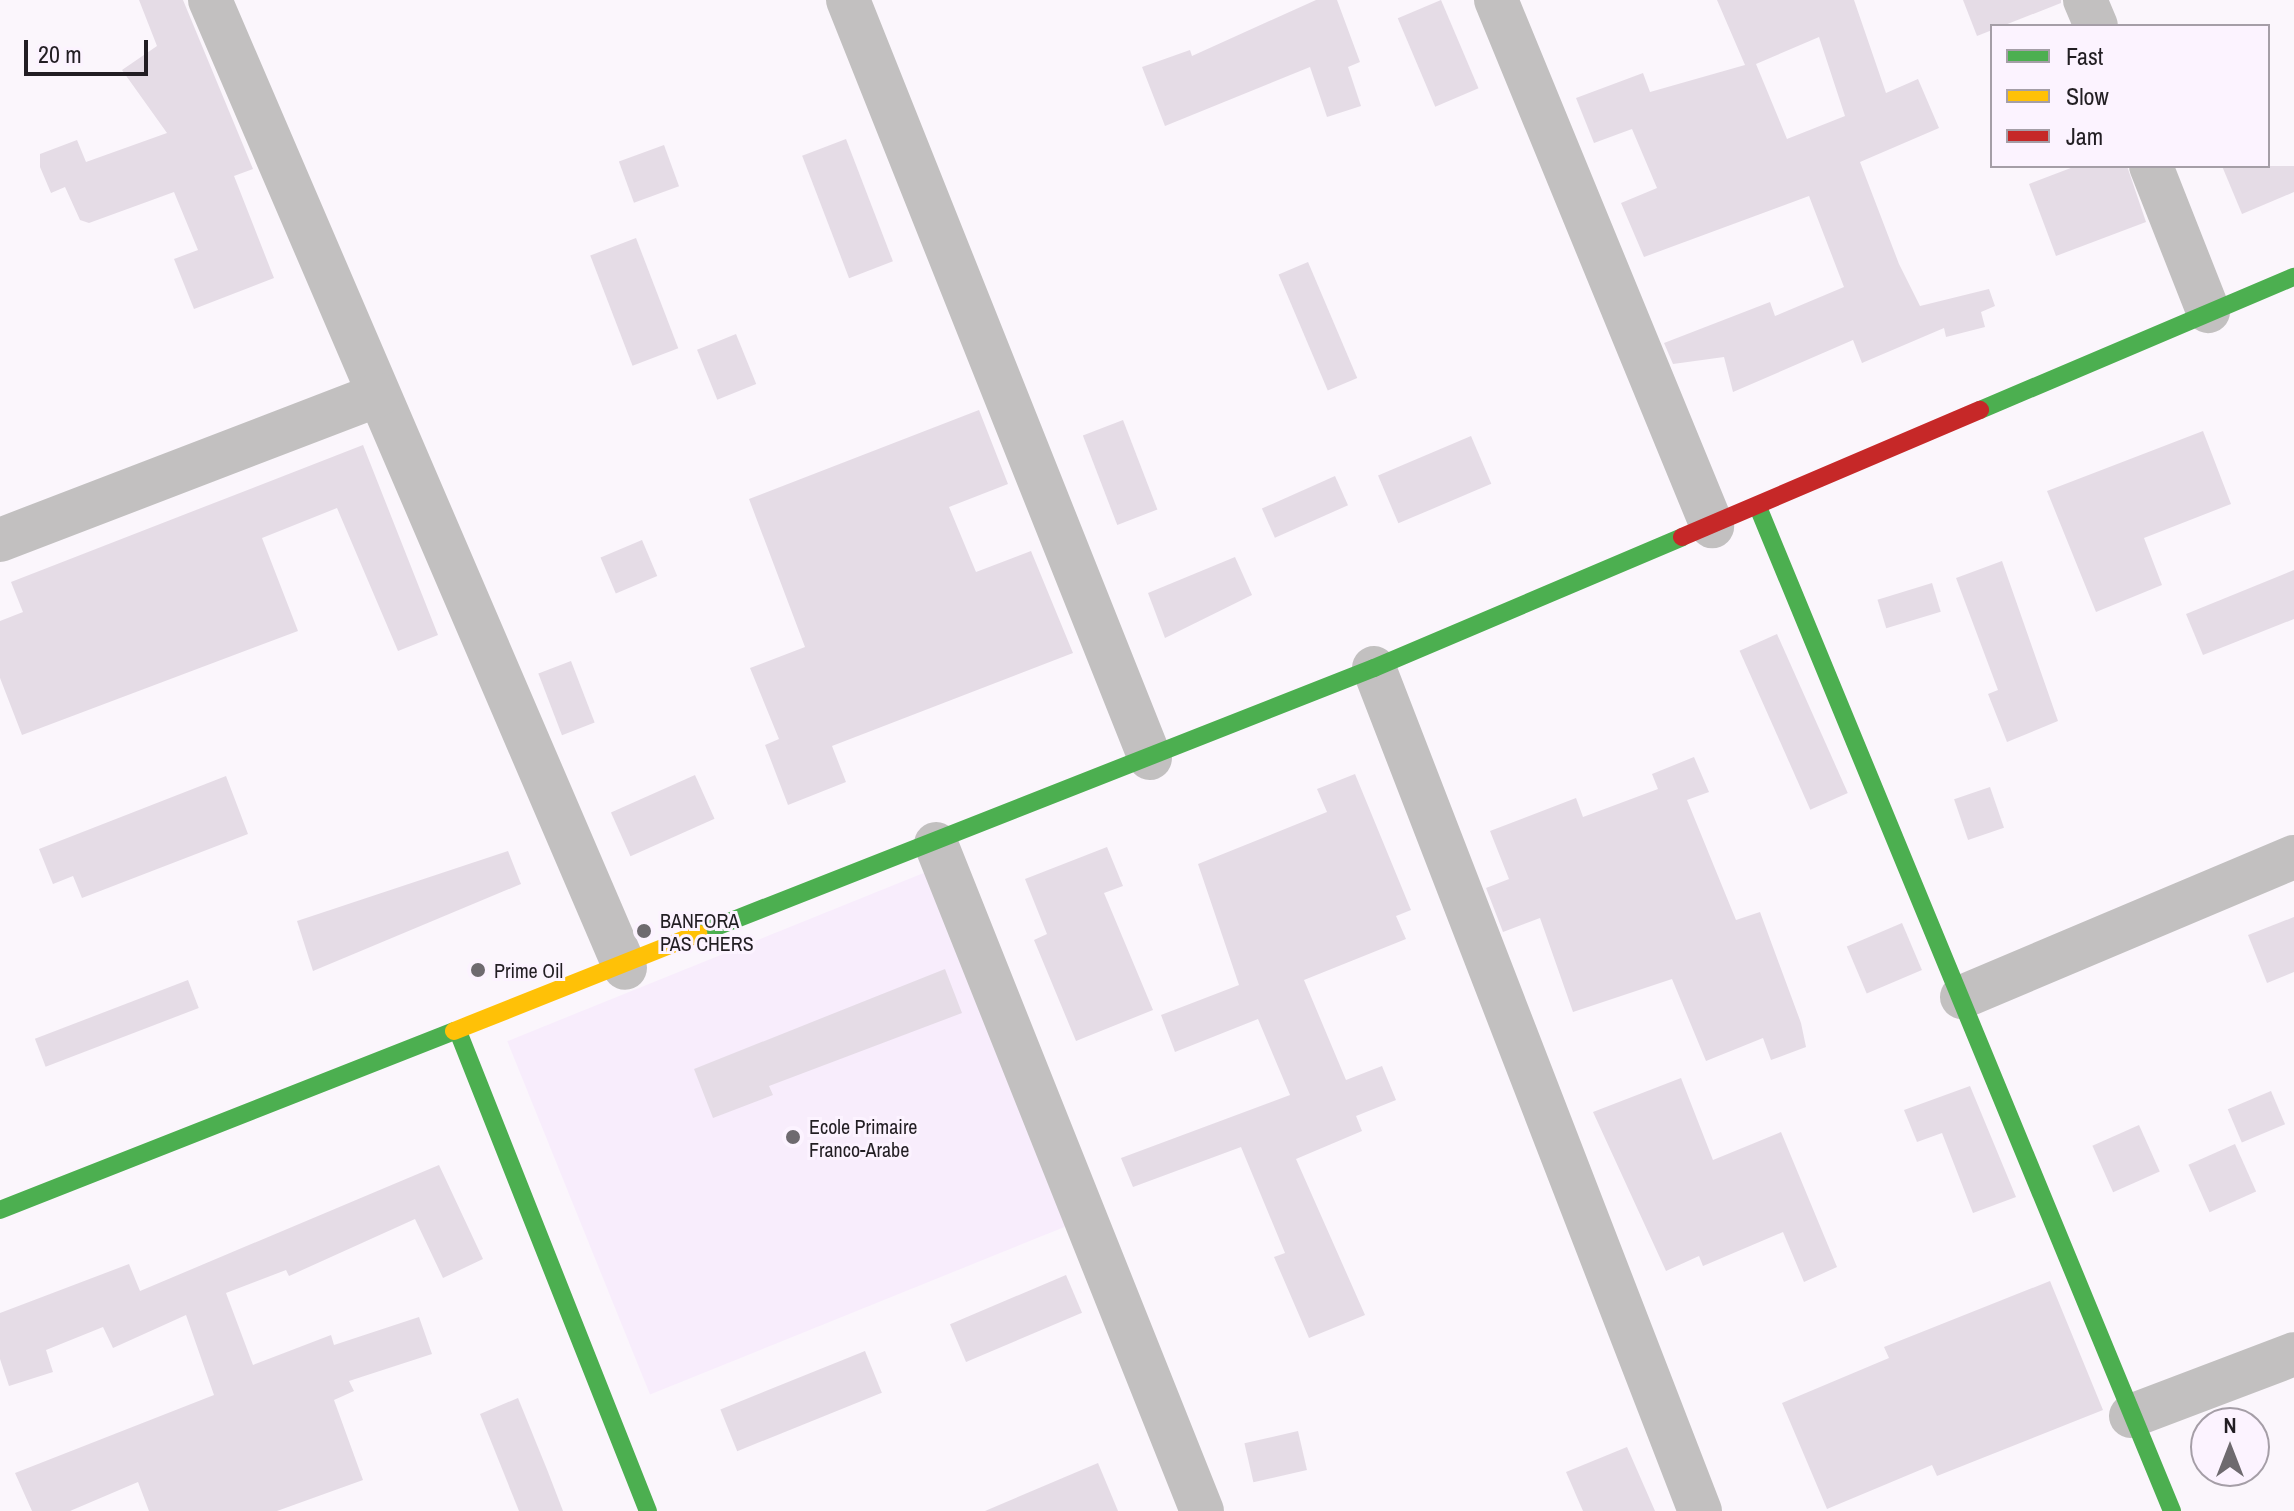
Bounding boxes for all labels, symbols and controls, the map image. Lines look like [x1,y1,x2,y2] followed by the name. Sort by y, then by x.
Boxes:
[28,24,152,74] scale bar
[1990,24,2270,168] legend
[38,38,82,70] text: 20 m
[2066,40,2103,72] text: Fast
[2066,80,2109,112] text: Slow
[2066,120,2103,152] text: Jam
[660,908,754,955] place label: BANFORA PAS CHERS
[635,922,653,940] marker: BANFORA PAS CHERS
[494,958,563,982] place label: Prime Oil
[469,961,487,979] marker: Prime Oil
[809,1114,917,1161] place label: Ecole Primaire Franco-Arabe
[784,1128,802,1146] marker: Ecole Primaire Franco-Arabe
[2190,1407,2270,1487] north arrow
[2223,1410,2237,1440] text: N

